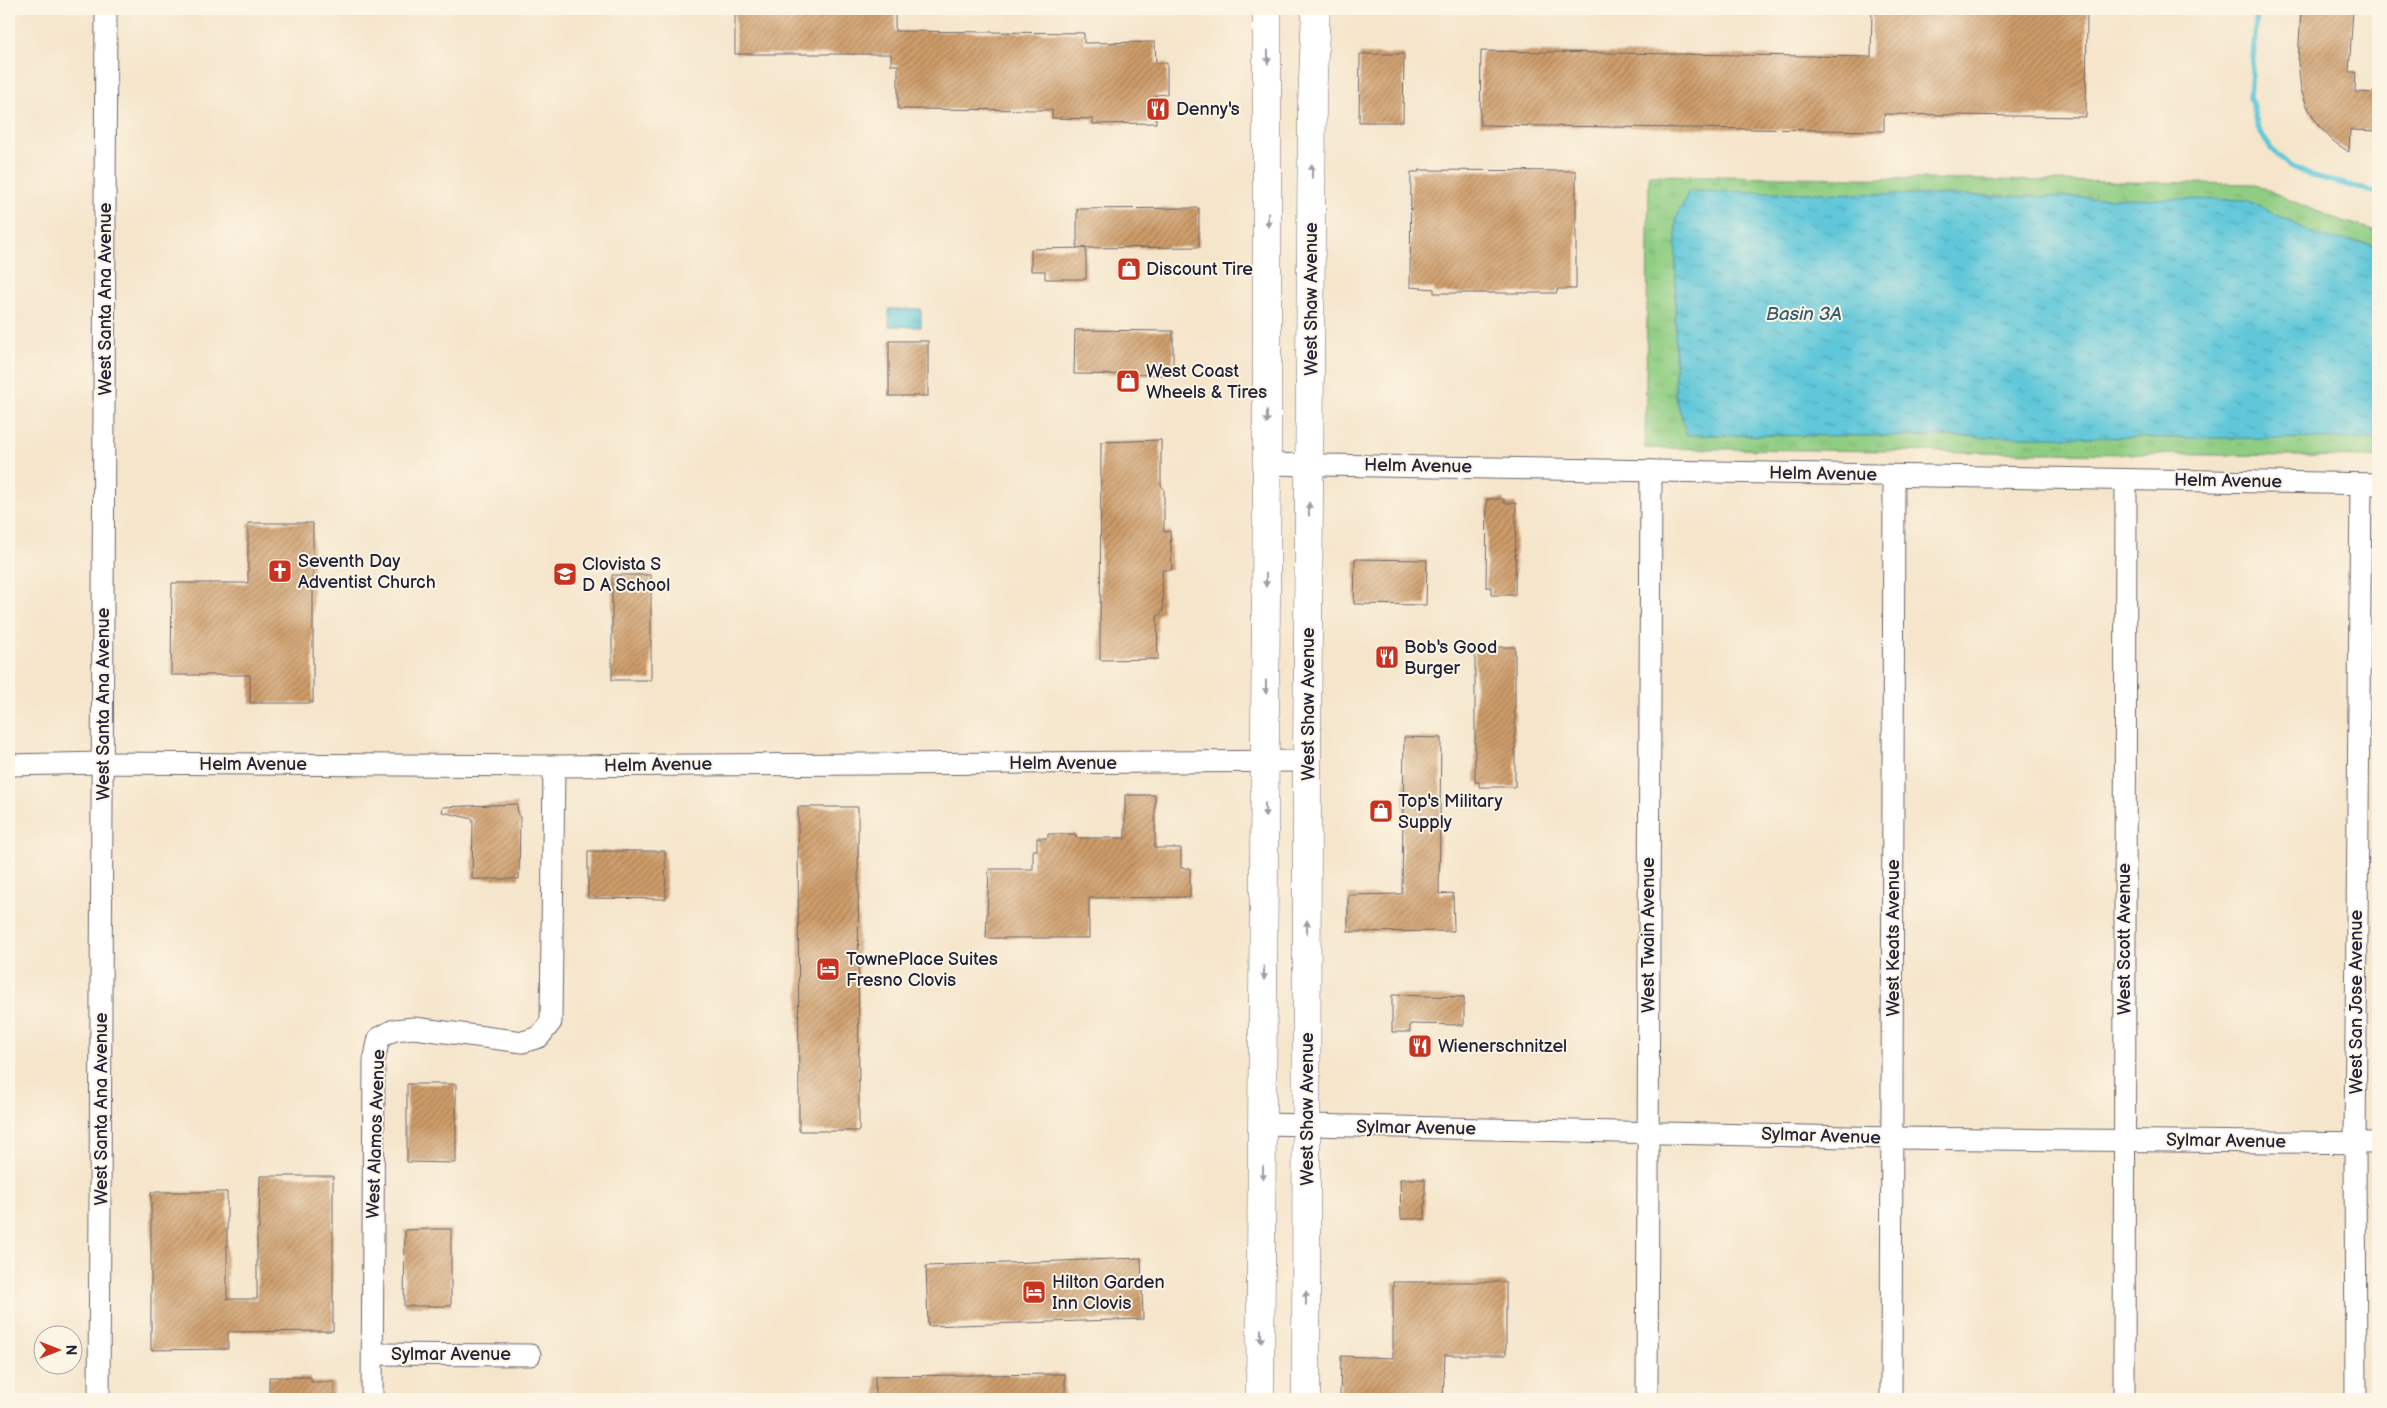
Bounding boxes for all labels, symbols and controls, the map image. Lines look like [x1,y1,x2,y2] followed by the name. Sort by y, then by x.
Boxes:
[1264,50,1272,66] one-way arrow
[1145,96,1171,122] restaurant icon: Denny's
[1176,99,1240,120] place label: Denny's
[1308,163,1316,179] one-way arrow
[95,202,116,395] street label: West Santa Ana Avenue
[1264,212,1272,228] one-way arrow
[1301,222,1322,376] street label: West Shaw Avenue
[1116,256,1142,282] shop icon: Discount Tire
[1146,259,1253,280] place label: Discount Tire
[1766,303,1842,326] water label: Basin 3A
[1146,361,1267,403] place label: West Coast Wheels & Tires
[1115,368,1141,394] shop icon: West Coast Wheels & Tires
[1263,410,1271,426] one-way arrow
[1364,455,1473,477] street label: Helm Avenue
[1769,463,1878,485] street label: Helm Avenue
[2174,470,2283,492] street label: Helm Avenue
[1305,501,1313,517] one-way arrow
[298,551,436,593] place label: Seventh Day Adventist Church
[582,554,670,596] place label: Clovista S D A School
[267,558,293,584] church icon: Seventh Day Adventist Church
[552,561,578,587] school or university icon: Clovista S D A School
[1262,572,1270,588] one-way arrow
[93,607,114,800] street label: West Santa Ana Avenue
[1298,627,1319,781] street label: West Shaw Avenue
[1404,637,1497,679] place label: Bob's Good Burger
[1374,644,1400,670] restaurant icon: Bob's Good Burger
[1261,680,1269,696] one-way arrow
[1009,753,1117,774] street label: Helm Avenue
[199,754,307,775] street label: Helm Avenue
[604,754,713,776] street label: Helm Avenue
[1398,791,1503,833] place label: Top's Military Supply
[1368,798,1394,824] shop icon: Top's Military Supply
[1261,802,1269,818] one-way arrow
[1638,857,1659,1013] street label: West Twain Avenue
[1883,859,1904,1017] street label: West Keats Avenue
[2114,863,2135,1015] street label: West Scott Avenue
[2346,910,2367,1094] street label: West San Jose Avenue
[1303,919,1311,935] one-way arrow
[846,949,998,991] place label: TownePlace Suites Fresno Clovis
[815,956,841,982] hotel icon: TownePlace Suites Fresno Clovis
[1260,965,1268,981] one-way arrow
[91,1012,112,1205] street label: West Santa Ana Avenue
[1297,1032,1318,1186] street label: West Shaw Avenue
[1407,1033,1433,1059] restaurant icon: Wienerschnitzel
[1438,1036,1567,1057] place label: Wienerschnitzel
[363,1049,389,1219] street label: West Alamos Avenue
[1356,1116,1476,1140] street label: Sylmar Avenue
[1761,1123,1882,1149] street label: Sylmar Avenue
[2166,1129,2286,1153] street label: Sylmar Avenue
[1258,1165,1266,1181] one-way arrow
[1052,1272,1165,1314] place label: Hilton Garden Inn Clovis
[1021,1279,1047,1305] hotel icon: Hilton Garden Inn Clovis
[1302,1290,1310,1306] one-way arrow
[32,1326,82,1376] north arrow
[1257,1328,1265,1344] one-way arrow
[391,1344,511,1365] street label: Sylmar Avenue
[62,1345,79,1355] text: N

